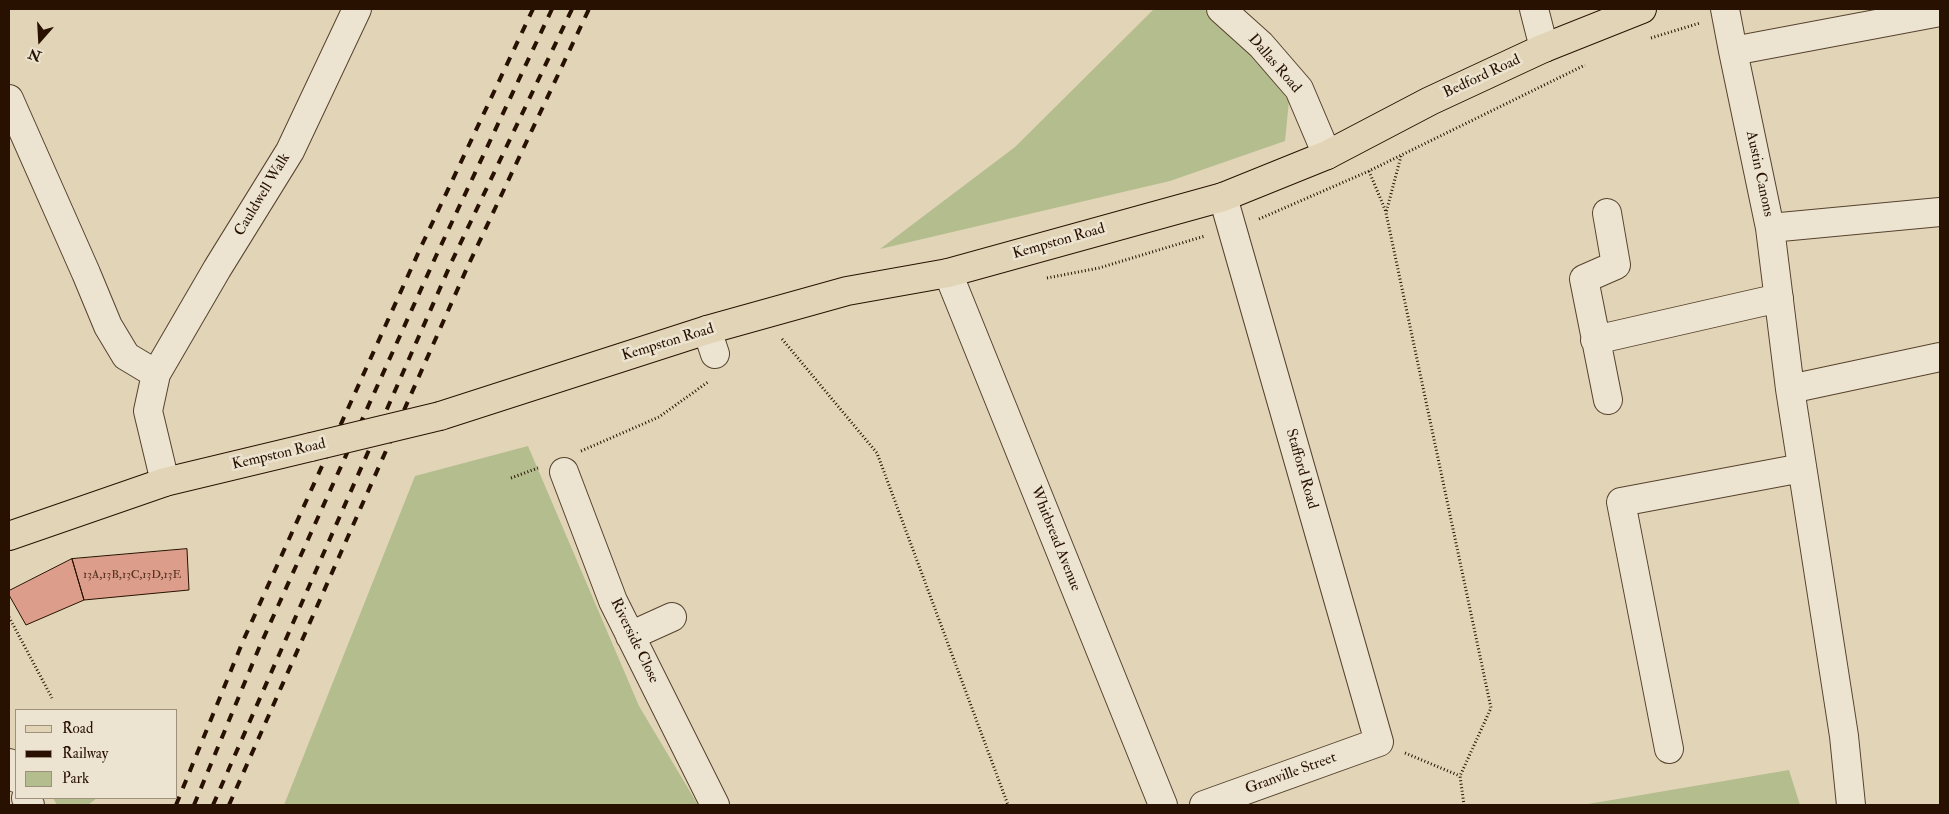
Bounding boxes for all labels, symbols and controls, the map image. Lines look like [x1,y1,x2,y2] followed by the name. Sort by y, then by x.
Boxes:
[15,15,65,65] north arrow
[1244,31,1304,97] street label: Dallas Road
[26,45,44,65] text: N
[1441,51,1523,103] street label: Bedford Road
[1741,130,1777,218] street label: Austin Canons
[231,150,295,240] street label: Cauldwell Walk
[1011,220,1107,264] street label: Kempston Road
[620,320,716,366] street label: Kempston Road
[1281,427,1321,511] street label: Stafford Road
[231,436,327,474] street label: Kempston Road
[1026,484,1084,594] street label: Whitbread Avenue
[83,568,181,582] house number: 13A,13B,13C,13D,13E
[606,596,662,686] street label: Riverside Close
[15,709,178,799] legend
[62,719,93,738] text: Road
[62,744,108,763] text: Railway
[1243,749,1339,799] street label: Granville Street
[62,769,89,788] text: Park

